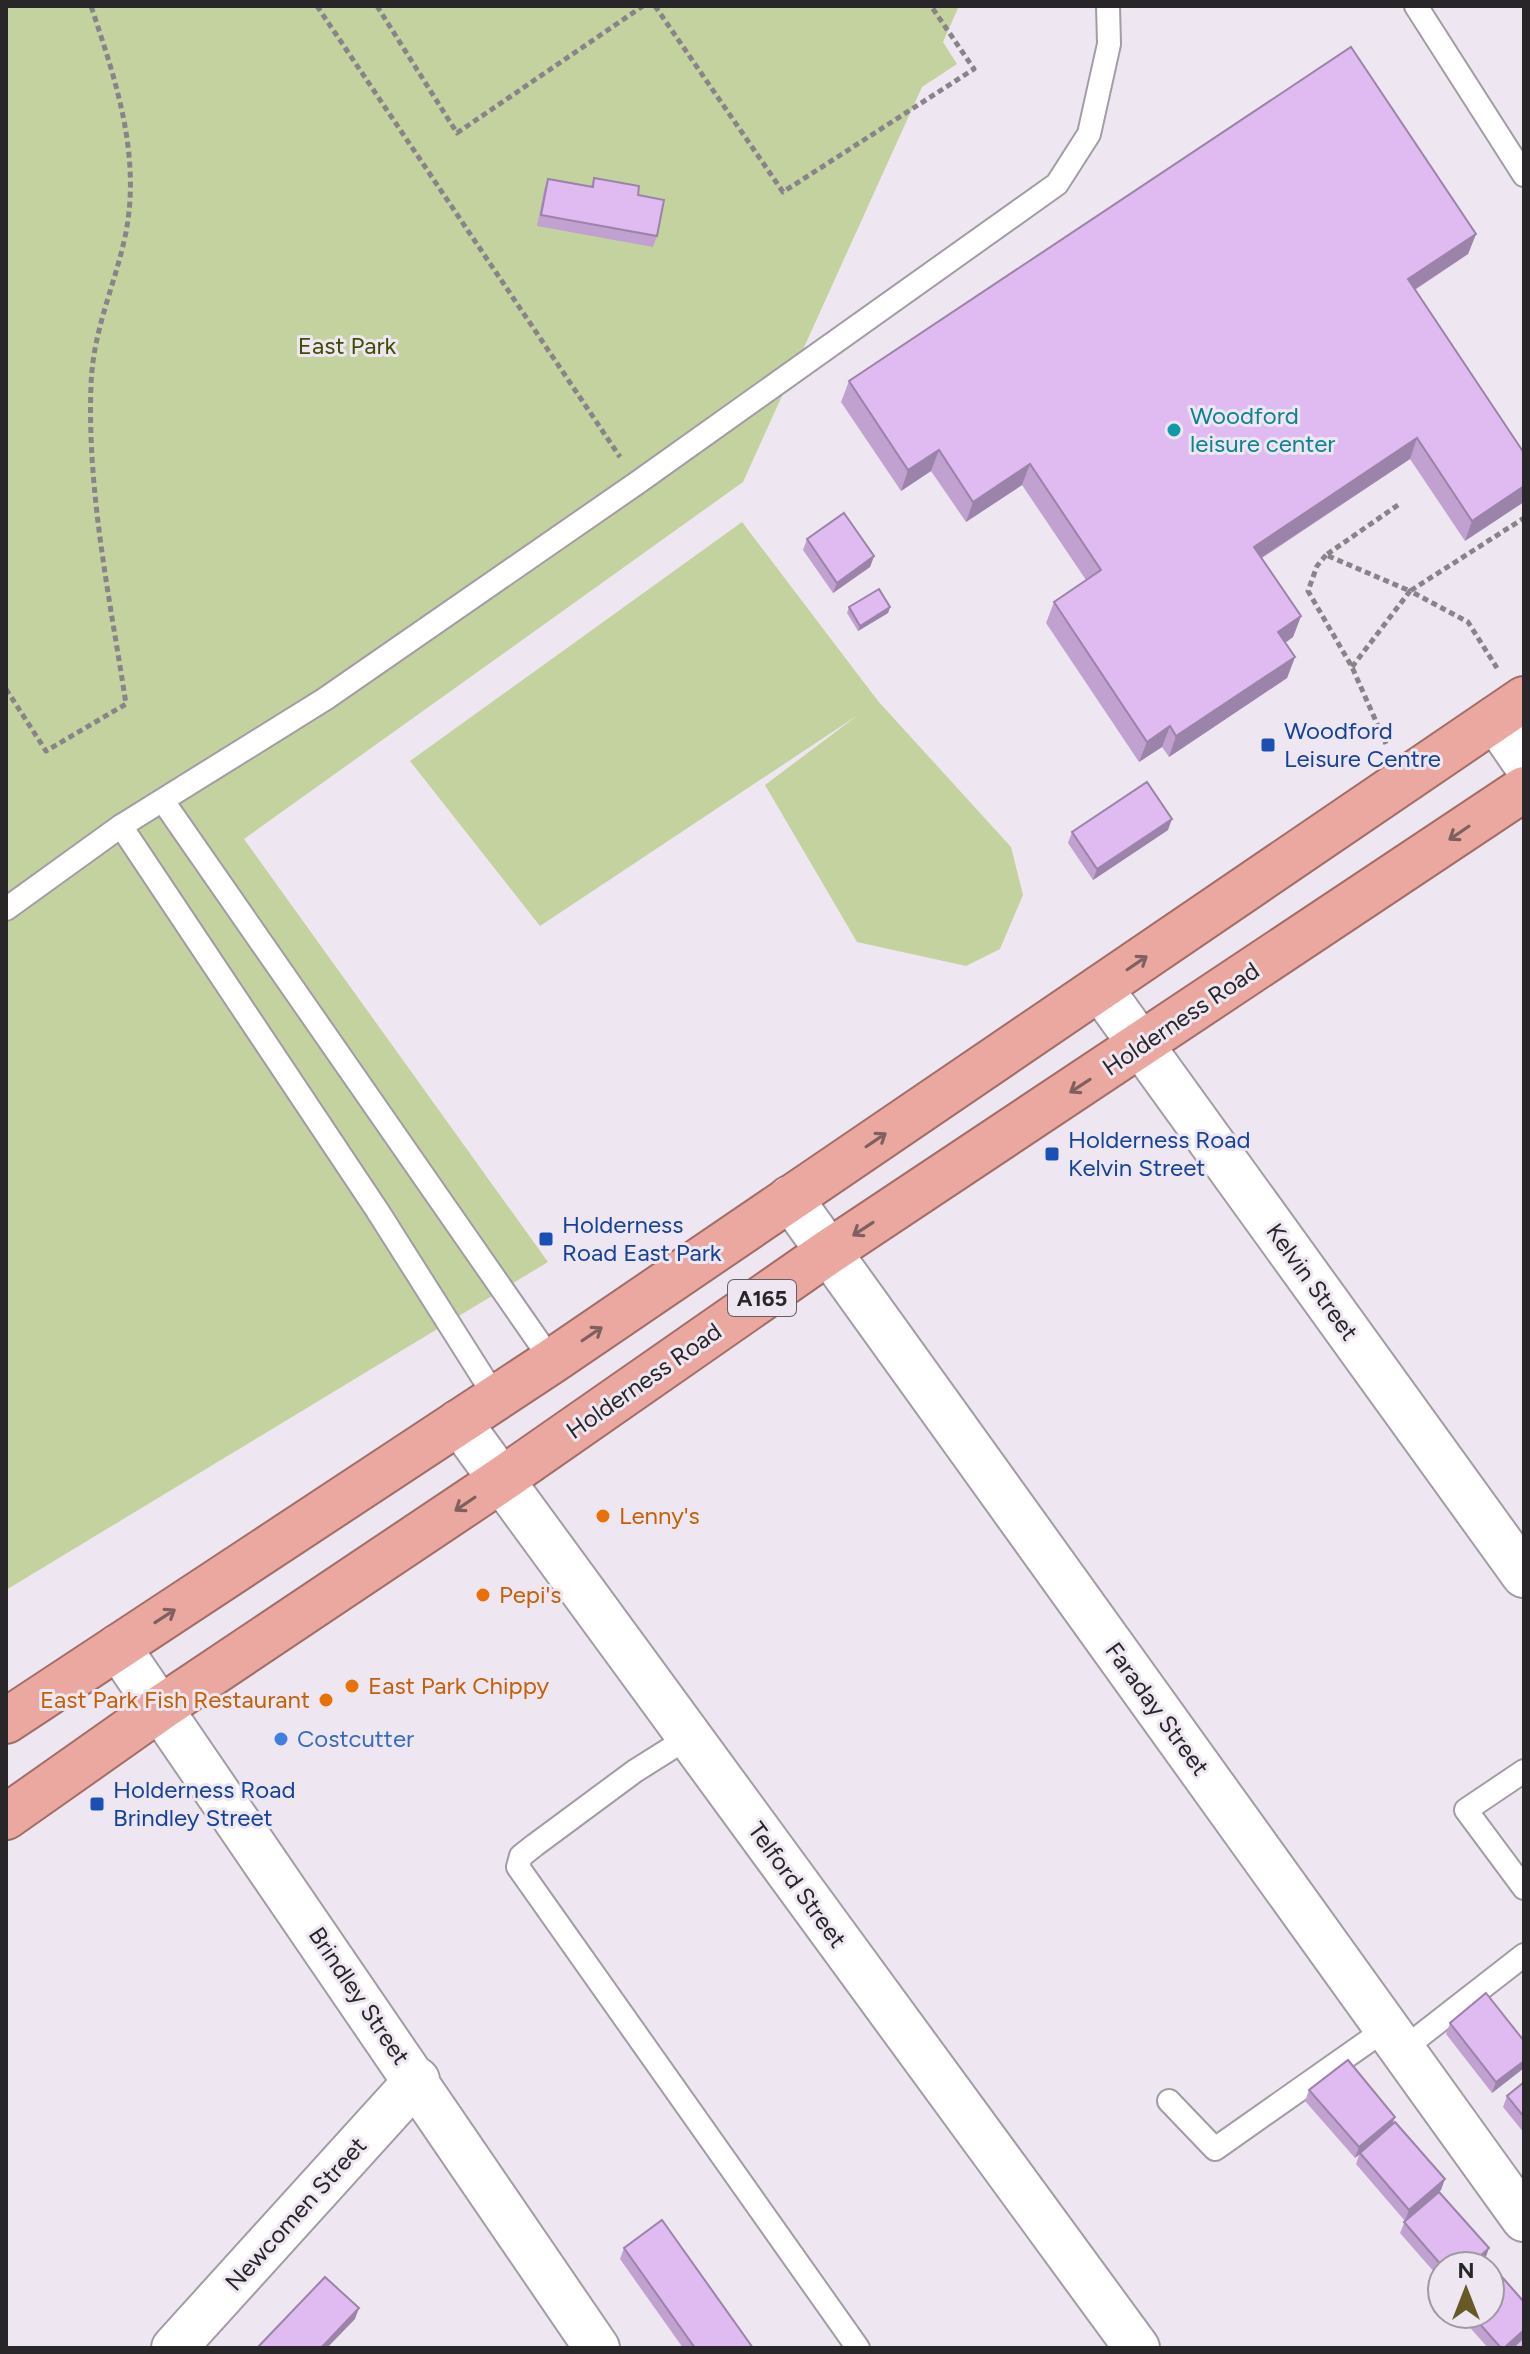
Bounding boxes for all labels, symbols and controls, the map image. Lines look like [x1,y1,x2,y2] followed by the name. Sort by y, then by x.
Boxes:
[298,331,396,360] park label: East Park
[1190,401,1335,458] place label: Woodford leisure center
[1165,421,1183,439] marker: Woodford leisure center
[1284,716,1441,773] place label: Woodford Leisure Centre
[1259,736,1277,754] marker: Woodford Leisure Centre
[1449,824,1471,841] one-way arrow
[1126,954,1148,971] one-way arrow
[1097,956,1264,1082] street label: Holderness Road
[1069,1078,1092,1094] one-way arrow
[1068,1125,1251,1182] place label: Holderness Road Kelvin Street
[864,1132,886,1148] one-way arrow
[1043,1145,1061,1163] marker: Holderness Road Kelvin Street
[562,1210,722,1267] place label: Holderness Road East Park
[1260,1218,1365,1346] street label: Kelvin Street
[852,1221,875,1237] one-way arrow
[537,1230,555,1248] marker: Holderness Road East Park
[728,1280,796,1316] road number: A165
[561,1316,727,1445] street label: Holderness Road
[580,1326,602,1342] one-way arrow
[454,1497,477,1513] one-way arrow
[619,1501,700,1530] place label: Lenny's
[594,1507,612,1525] marker: Lenny's
[499,1580,562,1609] place label: Pepi's
[474,1586,492,1604] marker: Pepi's
[153,1608,175,1625] one-way arrow
[1099,1637,1215,1781] street label: Faraday Street
[368,1671,550,1700] place label: East Park Chippy
[343,1677,361,1695] marker: East Park Chippy
[40,1685,310,1714] place label: East Park Fish Restaurant
[317,1691,335,1709] marker: East Park Fish Restaurant
[297,1724,414,1753] place label: Costcutter
[272,1730,290,1748] marker: Costcutter
[113,1775,296,1832] place label: Holderness Road Brindley Street
[88,1795,106,1813] marker: Holderness Road Brindley Street
[742,1816,853,1953] street label: Telford Street
[303,1921,416,2070] street label: Brindley Street
[219,2131,372,2297] street label: Newcomen Street
[1426,2250,1506,2330] north arrow
[1457,2257,1475,2284] text: N

